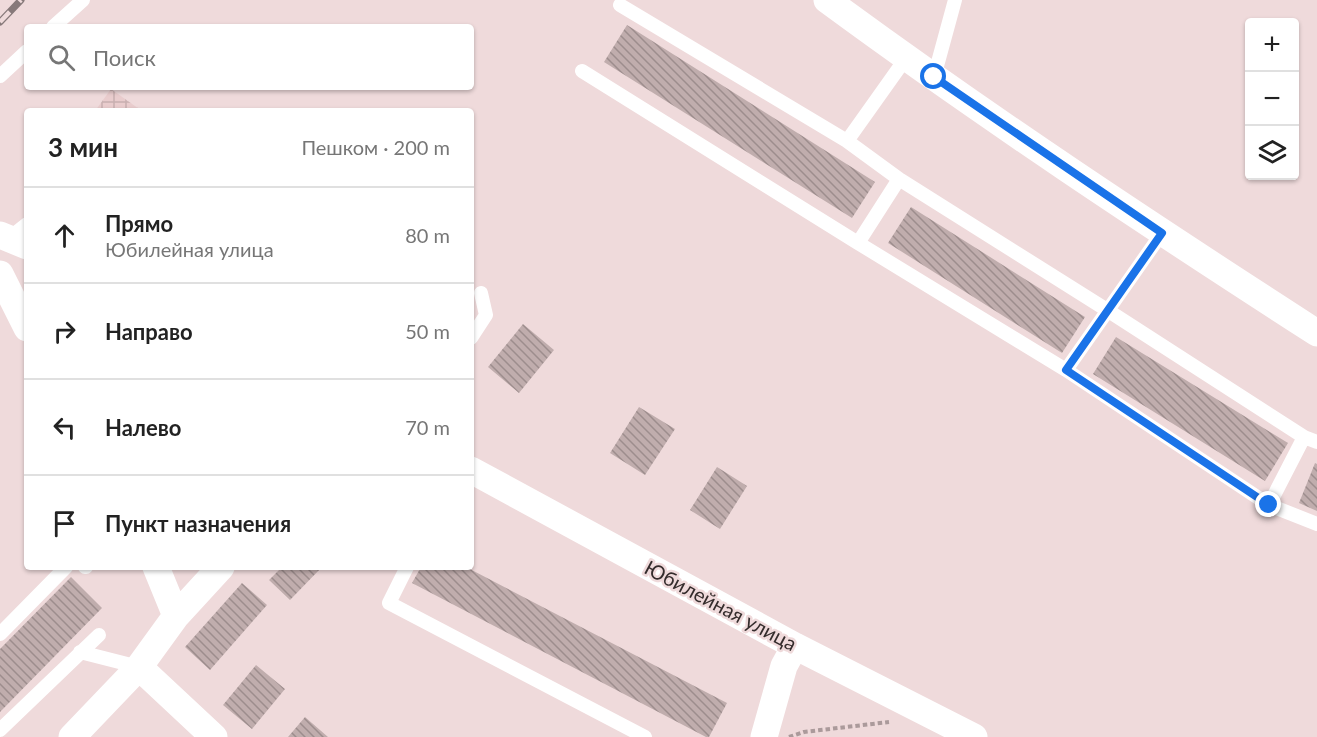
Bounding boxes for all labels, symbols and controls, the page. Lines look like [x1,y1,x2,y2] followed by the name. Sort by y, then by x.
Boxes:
[1245,18,1299,180] map controls
[1245,18,1299,72] button: +
[24,24,474,90] search box
[45,41,78,74] icon: search
[93,44,156,71] text: Поиск
[920,63,946,89] route start
[1245,72,1299,126] button: −
[1245,126,1299,180] button: layers
[48,131,118,163] text: 3 мин
[301,135,450,159] text: Пешком · 200 m
[105,210,173,237] text: Прямо
[48,219,81,252] icon: ahead
[405,223,450,247] text: 80 m
[105,237,274,261] text: Юбилейная улица
[48,315,81,348] icon: right
[105,318,193,345] text: Направо
[405,319,450,343] text: 50 m
[48,411,81,444] icon: left
[105,414,181,441] text: Налево
[405,415,450,439] text: 70 m
[1255,491,1281,517] route end
[48,507,81,540] icon: arrive
[105,510,291,537] text: Пункт назначения
[641,555,801,655] street label: Юбилейная улица

